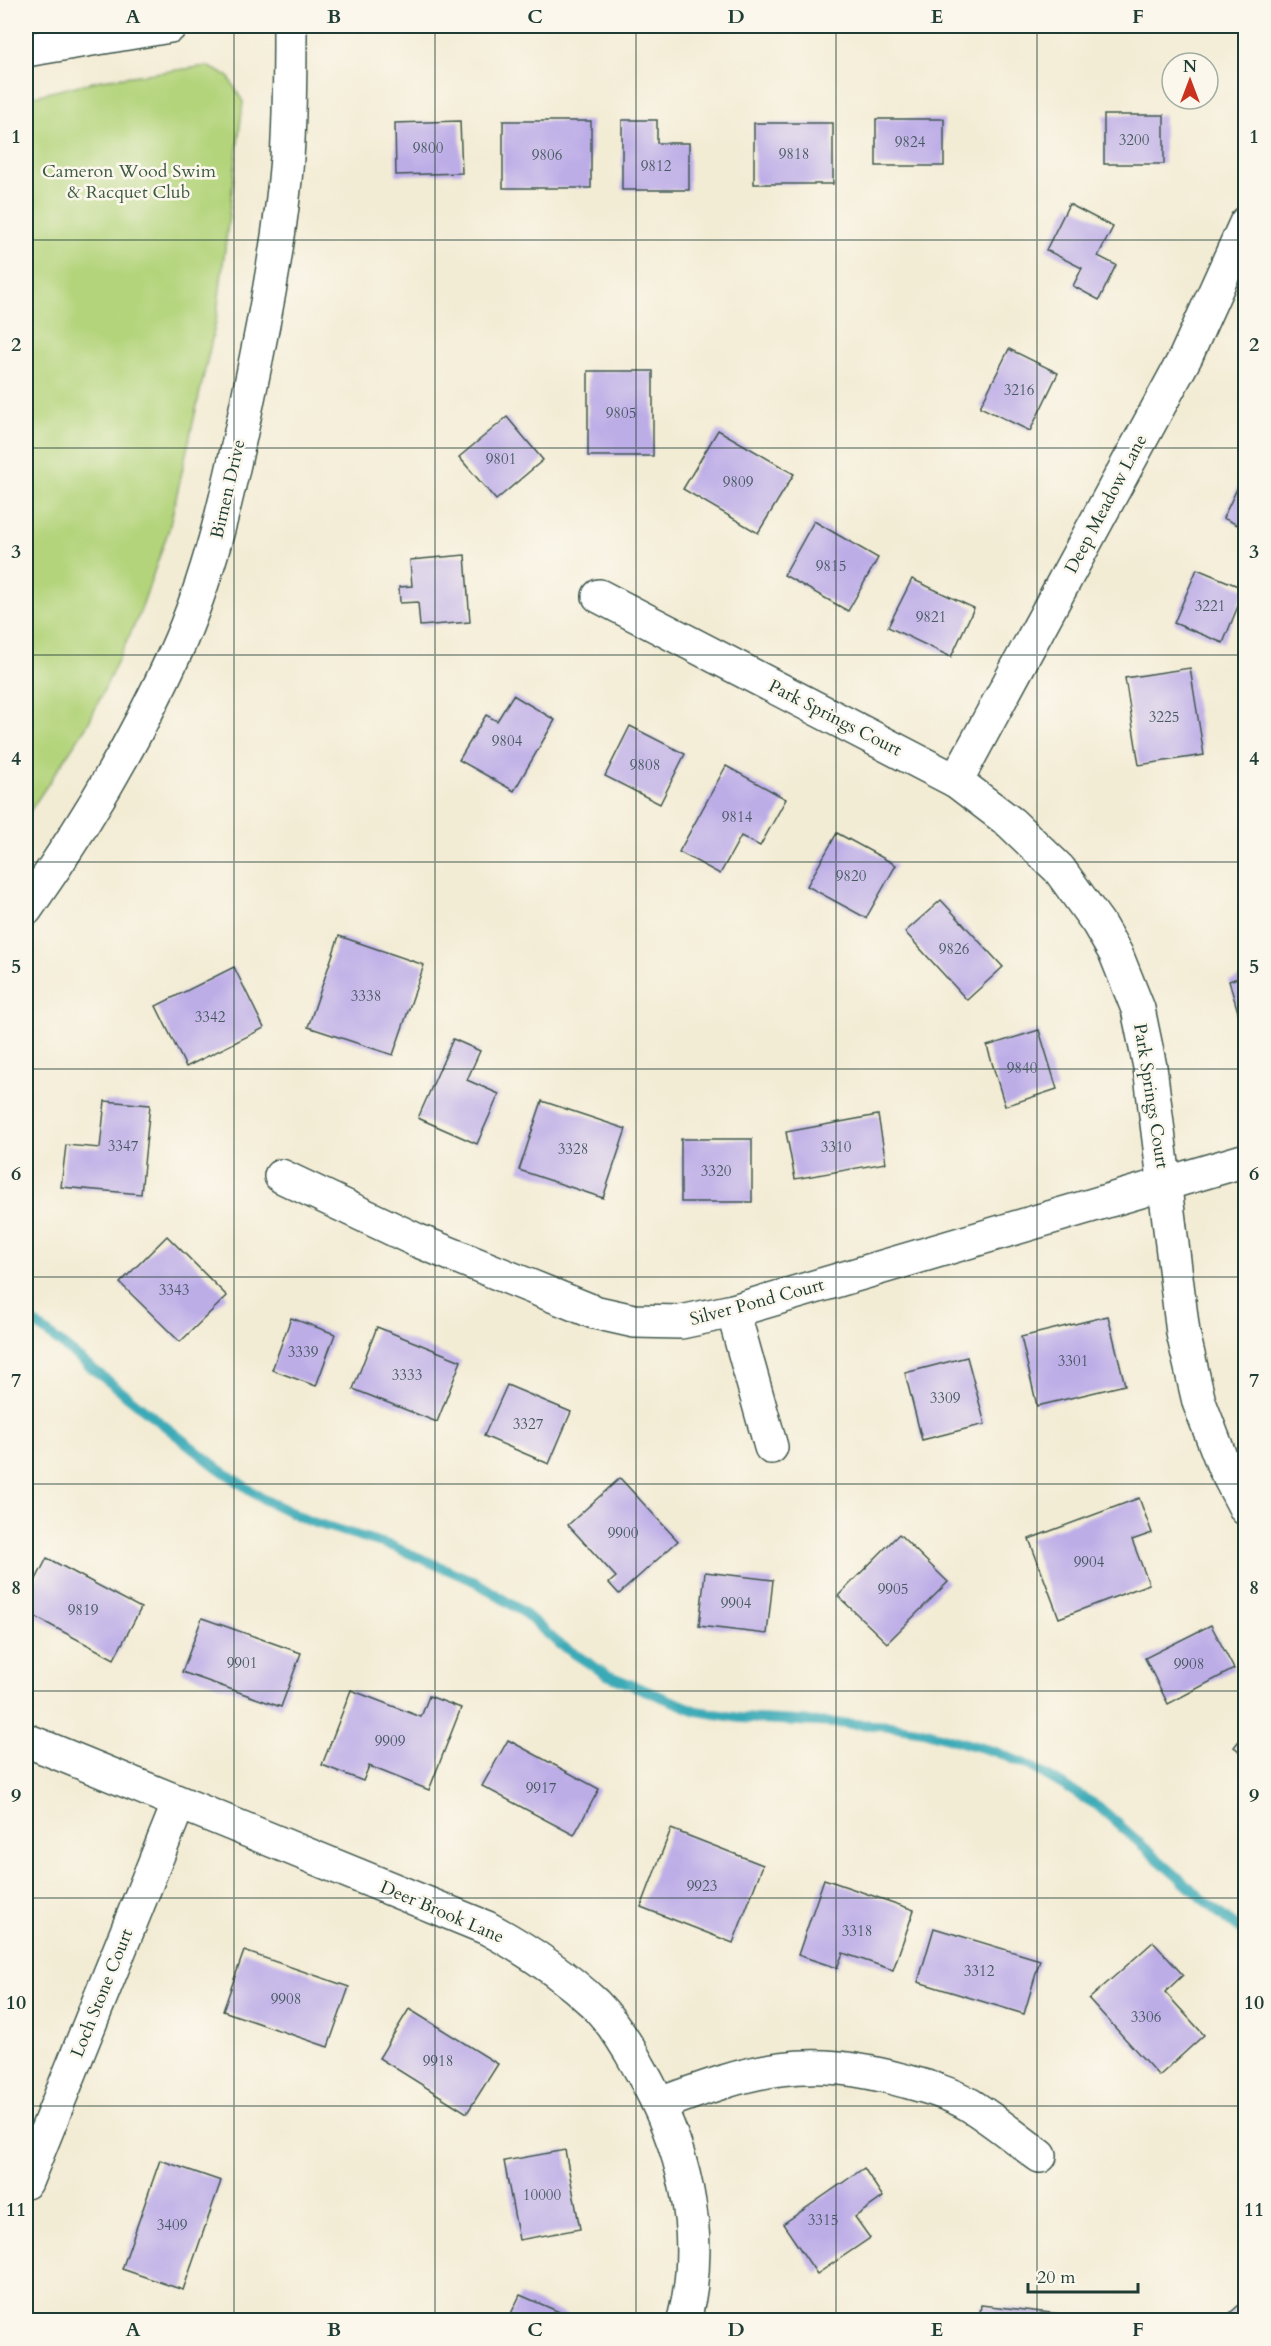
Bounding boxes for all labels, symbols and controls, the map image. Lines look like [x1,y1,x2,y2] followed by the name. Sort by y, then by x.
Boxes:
[125,3,141,30] text: A
[327,3,341,30] text: B
[527,3,543,30] text: C
[727,3,745,30] text: D
[931,3,943,30] text: E
[1132,3,1144,30] text: F
[1160,51,1220,111] north arrow
[1183,56,1197,78] text: N
[11,123,21,150] text: 1
[1249,123,1259,150] text: 1
[1119,130,1150,150] house number: 3200
[895,132,926,152] house number: 9824
[413,138,444,158] house number: 9800
[779,144,809,164] house number: 9818
[532,145,563,165] house number: 9806
[641,156,672,176] house number: 9812
[42,159,217,205] park label: Cameron Wood Swim & Racquet Club
[11,331,21,358] text: 2
[1249,331,1259,358] text: 2
[1004,380,1035,400] house number: 3216
[606,403,636,423] house number: 9805
[1059,430,1153,578] street label: Deep Meadow Lane
[204,437,252,541] street label: Birnen Drive
[486,449,516,469] house number: 9801
[723,472,754,492] house number: 9809
[11,538,21,565] text: 3
[1249,538,1259,565] text: 3
[816,556,846,576] house number: 9815
[1195,596,1225,616] house number: 3221
[916,607,946,627] house number: 9821
[764,674,906,763] street label: Park Springs Court
[1149,707,1179,727] house number: 3225
[492,731,523,751] house number: 9804
[11,745,21,772] text: 4
[1249,745,1259,772] text: 4
[630,755,660,775] house number: 9808
[722,807,753,827] house number: 9814
[836,866,867,886] house number: 9820
[939,939,970,959] house number: 9826
[11,953,21,980] text: 5
[1249,953,1259,980] text: 5
[351,986,381,1006] house number: 3338
[195,1007,226,1027] house number: 3342
[1127,1022,1175,1171] street label: Park Springs Court
[1007,1058,1038,1078] house number: 9840
[108,1136,139,1156] house number: 3347
[821,1137,852,1157] house number: 3310
[558,1139,588,1159] house number: 3328
[11,1160,21,1187] text: 6
[1249,1160,1259,1187] text: 6
[701,1161,732,1181] house number: 3320
[687,1272,827,1332] street label: Silver Pond Court
[159,1280,189,1300] house number: 3343
[288,1342,319,1362] house number: 3339
[1058,1351,1088,1371] house number: 3301
[392,1365,422,1385] house number: 3333
[11,1367,21,1394] text: 7
[1249,1367,1259,1394] text: 7
[930,1388,961,1408] house number: 3309
[513,1414,544,1434] house number: 3327
[608,1523,639,1543] house number: 9900
[1074,1552,1105,1572] house number: 9904
[11,1574,21,1601] text: 8
[1249,1574,1259,1601] text: 8
[878,1579,908,1599] house number: 9905
[721,1593,752,1613] house number: 9904
[68,1600,99,1620] house number: 9819
[227,1653,257,1673] house number: 9901
[1174,1654,1204,1674] house number: 9908
[375,1731,406,1751] house number: 9909
[526,1778,557,1798] house number: 9917
[11,1782,21,1809] text: 9
[1249,1782,1259,1809] text: 9
[376,1875,508,1949] street label: Deer Brook Lane
[687,1876,717,1896] house number: 9923
[842,1921,872,1941] house number: 3318
[65,1925,139,2061] street label: Loch Stone Court
[964,1961,995,1981] house number: 3312
[6,1989,26,2016] text: 10
[271,1989,301,2009] house number: 9908
[1244,1989,1264,2016] text: 10
[1131,2007,1162,2027] house number: 3306
[423,2051,453,2071] house number: 9918
[523,2185,562,2205] house number: 10000
[6,2196,26,2223] text: 11
[1244,2196,1264,2223] text: 11
[808,2210,838,2230] house number: 3315
[157,2215,188,2235] house number: 3409
[1028,2256,1138,2294] scale bar
[1037,2265,1076,2290] text: 20 m
[125,2316,141,2343] text: A
[327,2316,341,2343] text: B
[527,2316,543,2343] text: C
[727,2316,745,2343] text: D
[931,2316,943,2343] text: E
[1132,2316,1144,2343] text: F

